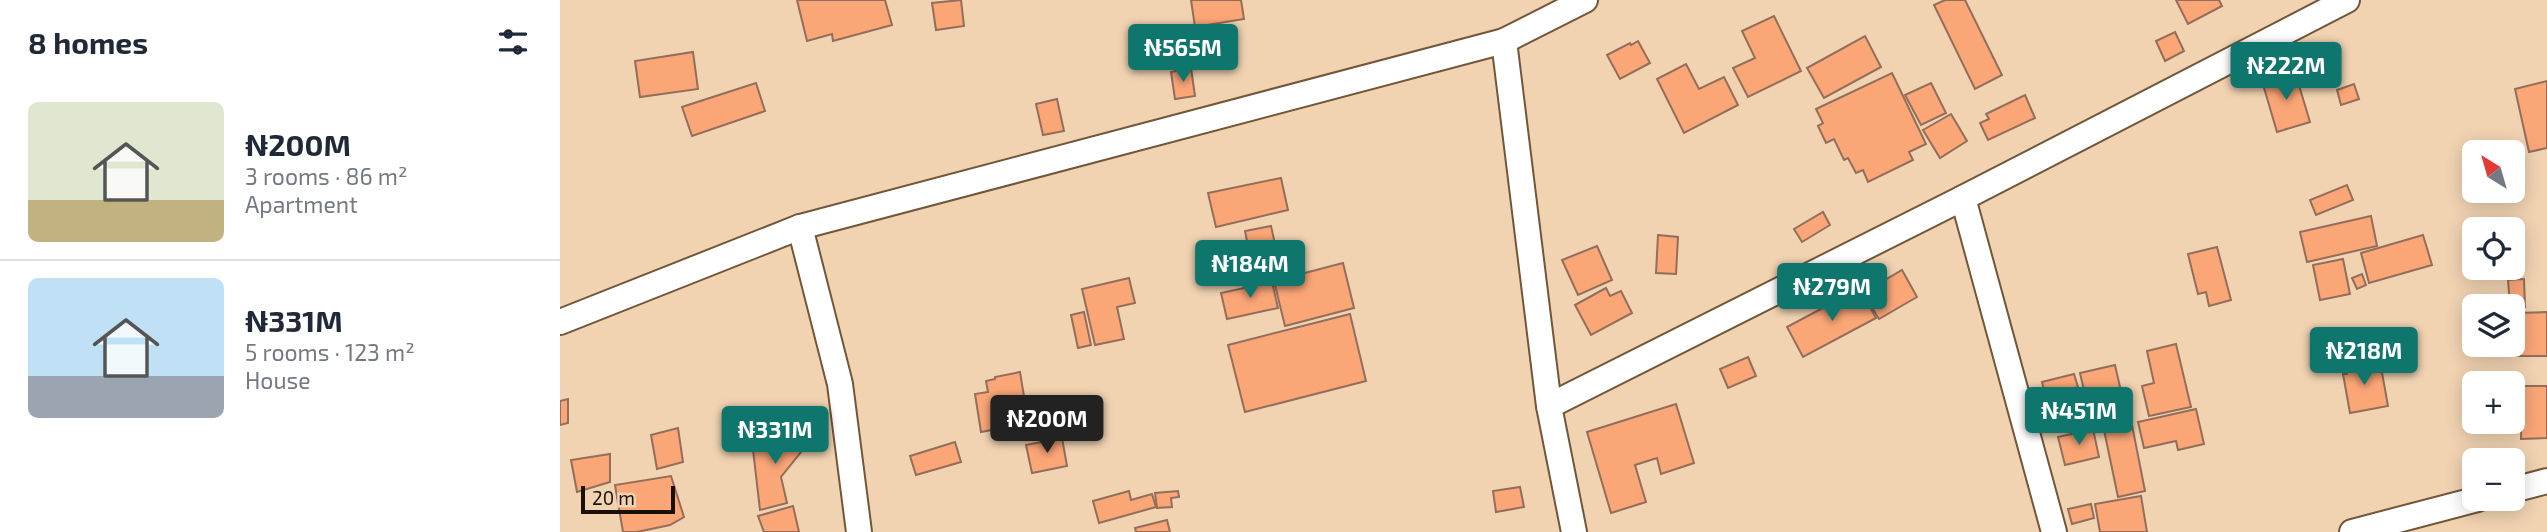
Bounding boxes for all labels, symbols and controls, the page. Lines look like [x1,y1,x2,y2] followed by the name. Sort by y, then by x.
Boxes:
[494,23,532,61] icon: filters
[28,24,148,60] text: 8 homes
[1134,24,1232,84] pin: ₦565M
[1144,33,1222,61] text: ₦565M
[2237,42,2335,102] pin: ₦222M
[2247,51,2325,79] text: ₦222M
[245,126,351,162] text: ₦200M
[84,130,168,214] icon: home
[2462,140,2525,203] north arrow
[2462,140,2525,511] map controls
[245,162,407,190] text: 3 rooms · 86 m²
[245,190,358,218] text: Apartment
[2462,217,2525,280] button: locate
[1201,240,1299,300] pin: ₦184M
[1211,249,1289,277] text: ₦184M
[1783,264,1881,323] pin: ₦279M
[1793,272,1871,300] text: ₦279M
[2462,294,2525,357] button: layers
[245,302,343,338] text: ₦331M
[84,306,168,390] icon: home
[2315,328,2413,387] pin: ₦218M
[2326,336,2402,364] text: ₦218M
[245,338,415,366] text: 5 rooms · 123 m²
[245,366,311,394] text: House
[2462,371,2525,434] button: +
[2030,388,2128,447] pin: ₦451M
[998,396,1096,455] pin: ₦200M
[2041,396,2117,424] text: ₦451M
[1006,404,1088,432] text: ₦200M
[726,406,824,466] pin: ₦331M
[738,415,812,443] text: ₦331M
[2462,448,2525,511] button: −
[581,483,676,515] scale bar
[592,486,635,509] text: 20 m

